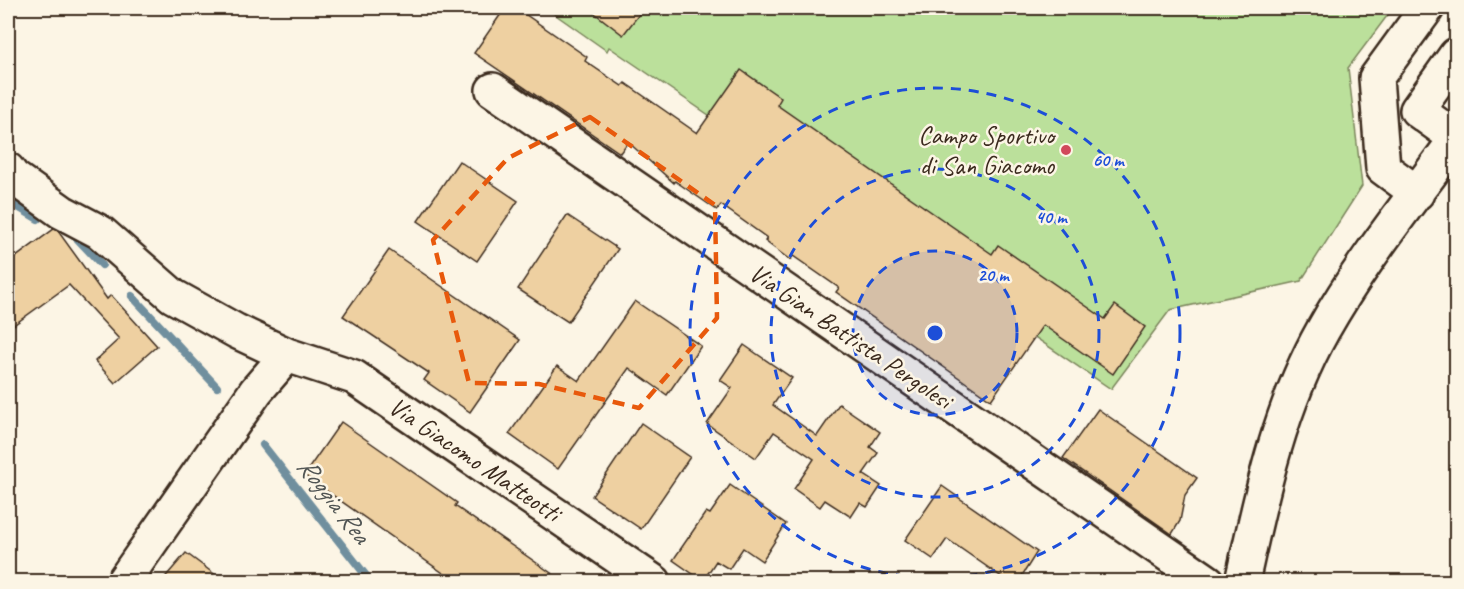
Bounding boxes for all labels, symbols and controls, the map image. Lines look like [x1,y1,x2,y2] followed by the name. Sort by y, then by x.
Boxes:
[918,119,1057,182] place label: Campo Sportivo di San Giacomo
[1059,143,1073,157] marker: Campo Sportivo di San Giacomo
[1092,149,1125,171] text: 60 m
[1036,206,1068,228] text: 40 m
[743,256,961,418] street label: Via Gian Battista Pergolesi
[978,264,1010,286] text: 20 m
[925,323,945,343] centre of rings
[382,390,570,531] street label: Via Giacomo Matteotti
[290,450,379,551] water label: Roggia Rea

